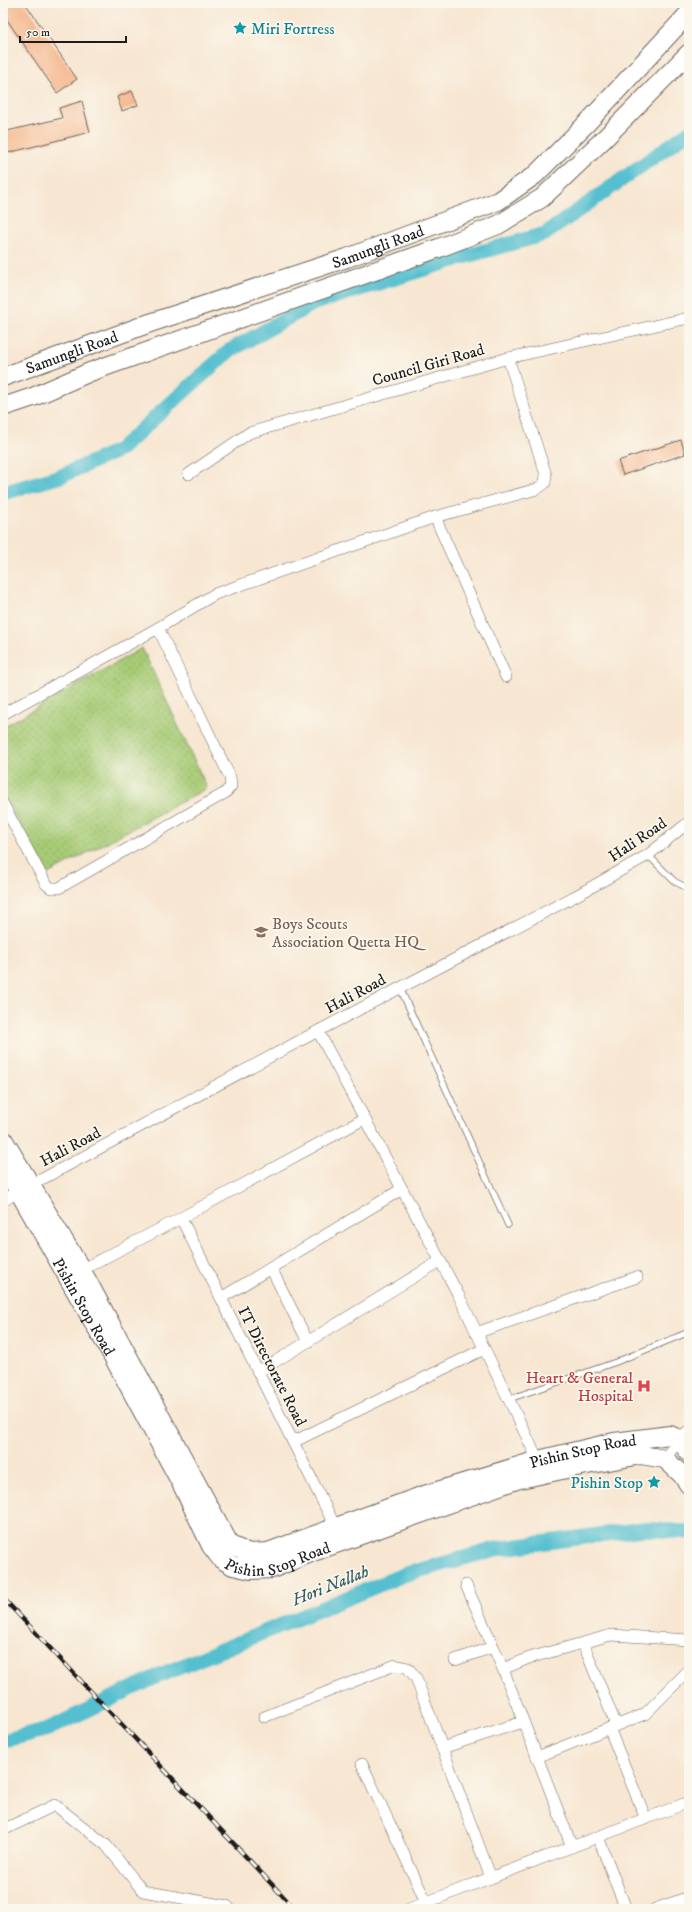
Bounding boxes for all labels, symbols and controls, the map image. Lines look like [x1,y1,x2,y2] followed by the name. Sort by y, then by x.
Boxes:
[20,18,126,44] scale bar
[251,19,335,39] place label: Miri Fortress
[232,20,248,36] place icon: Miri Fortress
[26,25,50,40] text: 50 m
[330,221,427,273] street label: Samungli Road
[23,327,121,379] street label: Samungli Road
[370,339,487,391] street label: Council Giri Road
[605,813,670,866] street label: Hali Road
[272,914,426,952] place label: Boys Scouts Association Quetta HQ
[253,924,269,940] school or university icon: Boys Scouts Association Quetta HQ
[322,970,389,1018] street label: Hali Road
[37,1123,104,1171] street label: Hali Road
[48,1255,119,1359] street label: Pishin Stop Road
[233,1303,311,1430] street label: IT Directorate Road
[526,1368,633,1406] place label: Heart & General Hospital
[636,1378,652,1394] hospital icon: Heart & General Hospital
[527,1430,637,1473] street label: Pishin Stop Road
[571,1473,643,1493] place label: Pishin Stop
[646,1474,662,1490] place icon: Pishin Stop
[221,1538,333,1581] street label: Pishin Stop Road
[288,1560,372,1612] water label: Hori Nallah

